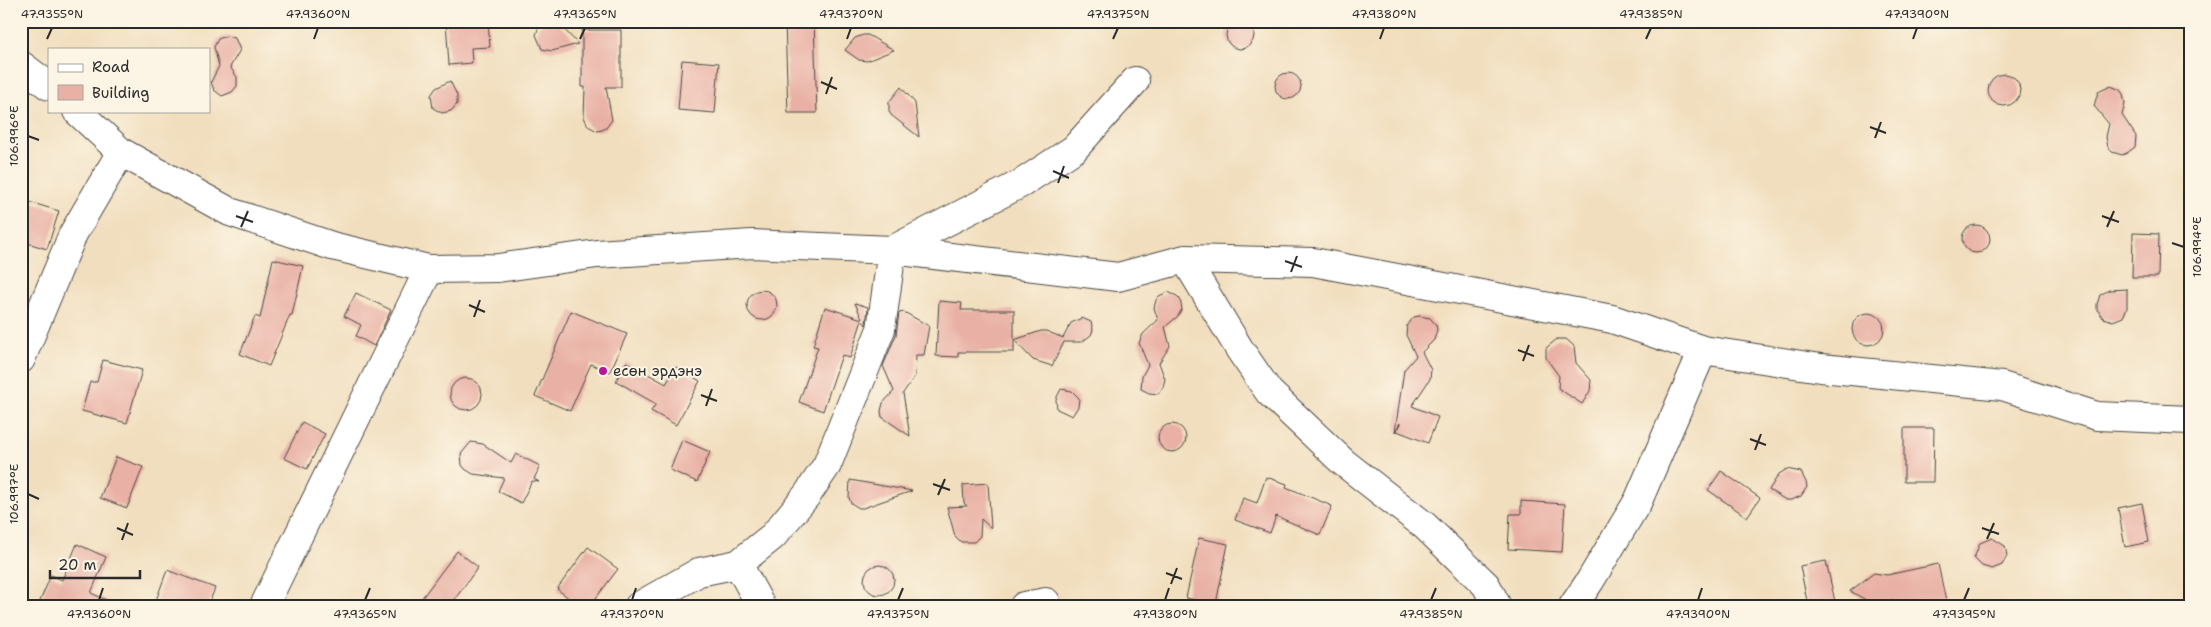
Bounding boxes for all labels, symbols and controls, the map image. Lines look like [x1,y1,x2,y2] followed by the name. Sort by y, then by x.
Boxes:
[21,6,83,22] text: 47.9355°N
[286,6,350,22] text: 47.9360°N
[553,6,617,22] text: 47.9365°N
[819,6,883,22] text: 47.9370°N
[1087,6,1149,22] text: 47.9375°N
[1352,6,1416,22] text: 47.9380°N
[1619,6,1683,22] text: 47.9385°N
[1885,6,1949,22] text: 47.9390°N
[48,48,210,112] legend
[92,57,130,77] text: Road
[92,83,149,103] text: Building
[6,105,22,167] text: 106.996°E
[2189,217,2205,277] text: 106.994°E
[613,361,702,381] place label: есөн эрдэнэ
[597,365,609,377] marker: есөн эрдэнэ
[6,464,22,524] text: 106.997°E
[50,547,140,579] scale bar
[58,555,97,575] text: 20 m
[67,606,131,622] text: 47.9360°N
[333,606,397,622] text: 47.9365°N
[600,606,664,622] text: 47.9370°N
[867,606,929,622] text: 47.9375°N
[1133,606,1197,622] text: 47.9380°N
[1399,606,1463,622] text: 47.9385°N
[1666,606,1730,622] text: 47.9390°N
[1932,606,1996,622] text: 47.9395°N

